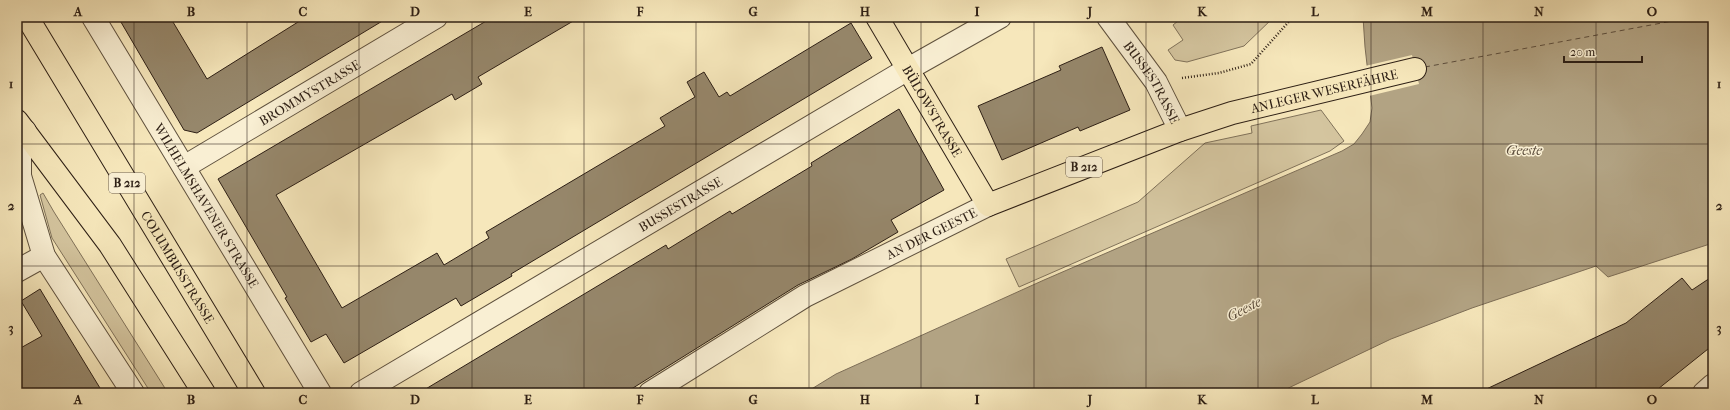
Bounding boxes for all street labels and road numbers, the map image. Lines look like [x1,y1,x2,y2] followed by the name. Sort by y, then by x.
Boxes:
[1121,38,1183,126] street label: BUSSESTRASSE
[256,56,363,128] street label: BROMMYSTRASSE
[900,62,965,159] street label: BÜLOWSTRASSE
[1248,66,1399,116] street label: ANLEGER WESERFÄHRE
[151,119,262,290] street label: WILHELMSHAVENER STRASSE
[1066,157,1102,177] road number: B 212
[109,173,145,193] road number: B 212
[636,173,725,234] street label: BUSSESTRASSE
[883,204,979,262] street label: AN DER GEESTE
[138,208,218,326] street label: COLUMBUSSTRASSE

